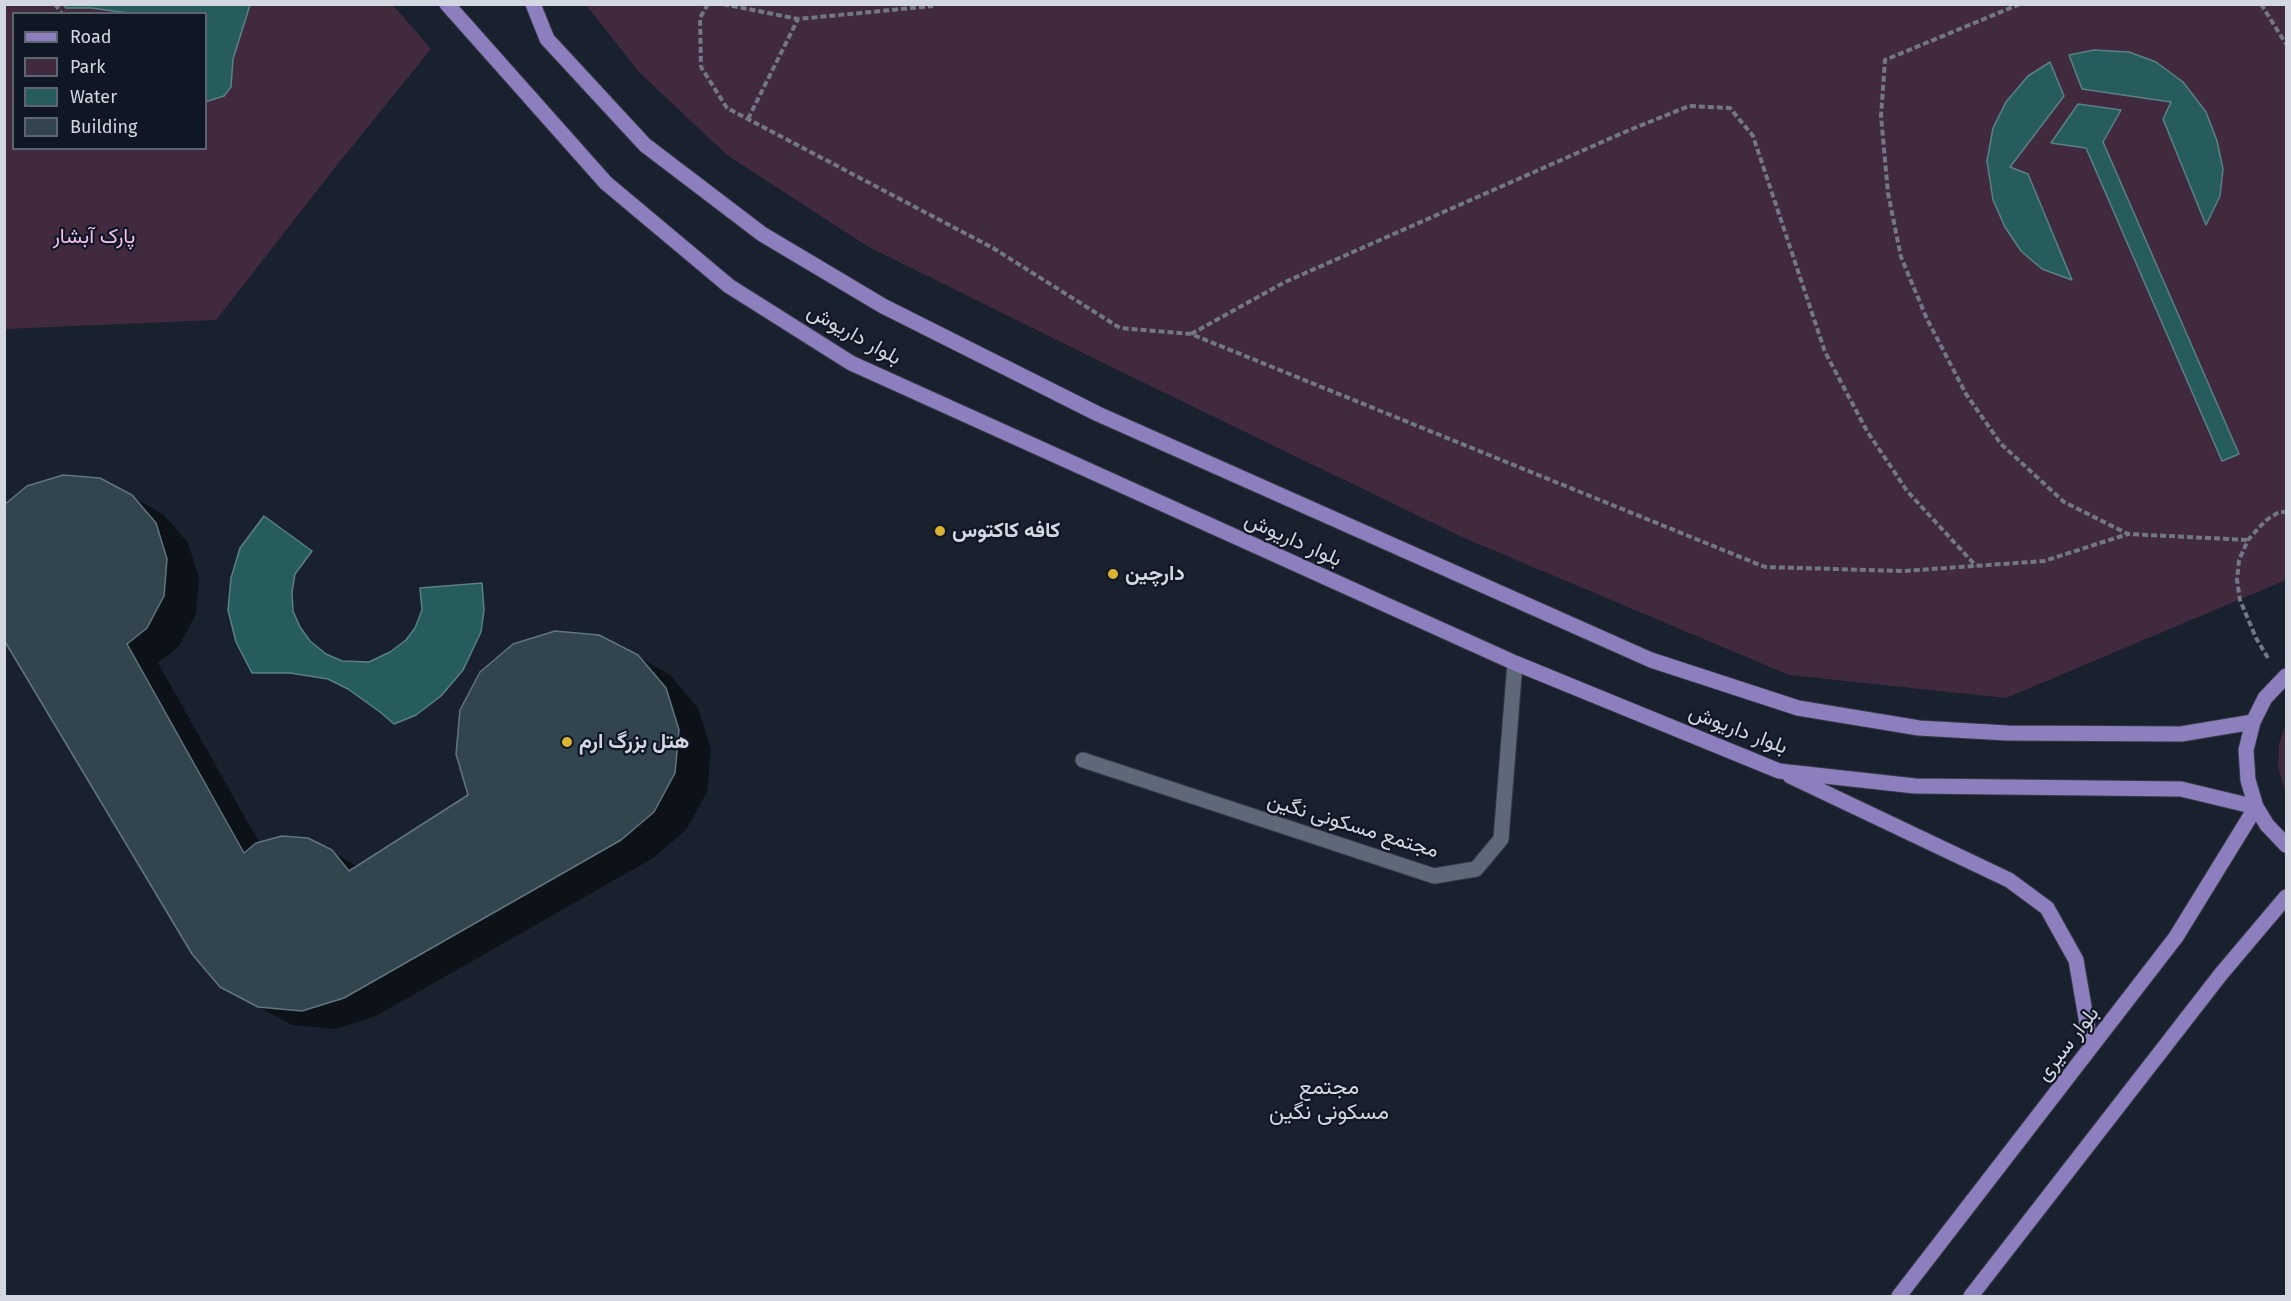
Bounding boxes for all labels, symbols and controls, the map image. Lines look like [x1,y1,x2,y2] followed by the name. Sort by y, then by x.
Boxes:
[12,12,207,150] legend
[70,26,112,48] text: Road
[70,56,105,78] text: Park
[70,86,117,108] text: Water
[70,116,137,138] text: Building
[53,224,135,250] park label: پارک آبشار
[803,299,905,371] street label: بلوار داریوش
[1240,507,1346,573] street label: بلوار داریوش
[952,518,1060,544] place label: کافه کاکتوس
[933,524,947,538] marker: کافه کاکتوس
[1125,561,1185,587] place label: دارچین
[1106,567,1120,581] marker: دارچین
[1685,700,1791,760] street label: بلوار داریوش
[579,729,689,755] place label: هتل بزرگ ارم
[560,735,574,749] marker: هتل بزرگ ارم
[1264,788,1442,864] street label: مجتمع مسکونی نگین
[2031,1002,2105,1086] street label: بلوار سیری
[1269,1075,1389,1126] district label: مجتمع مسکونی نگین

